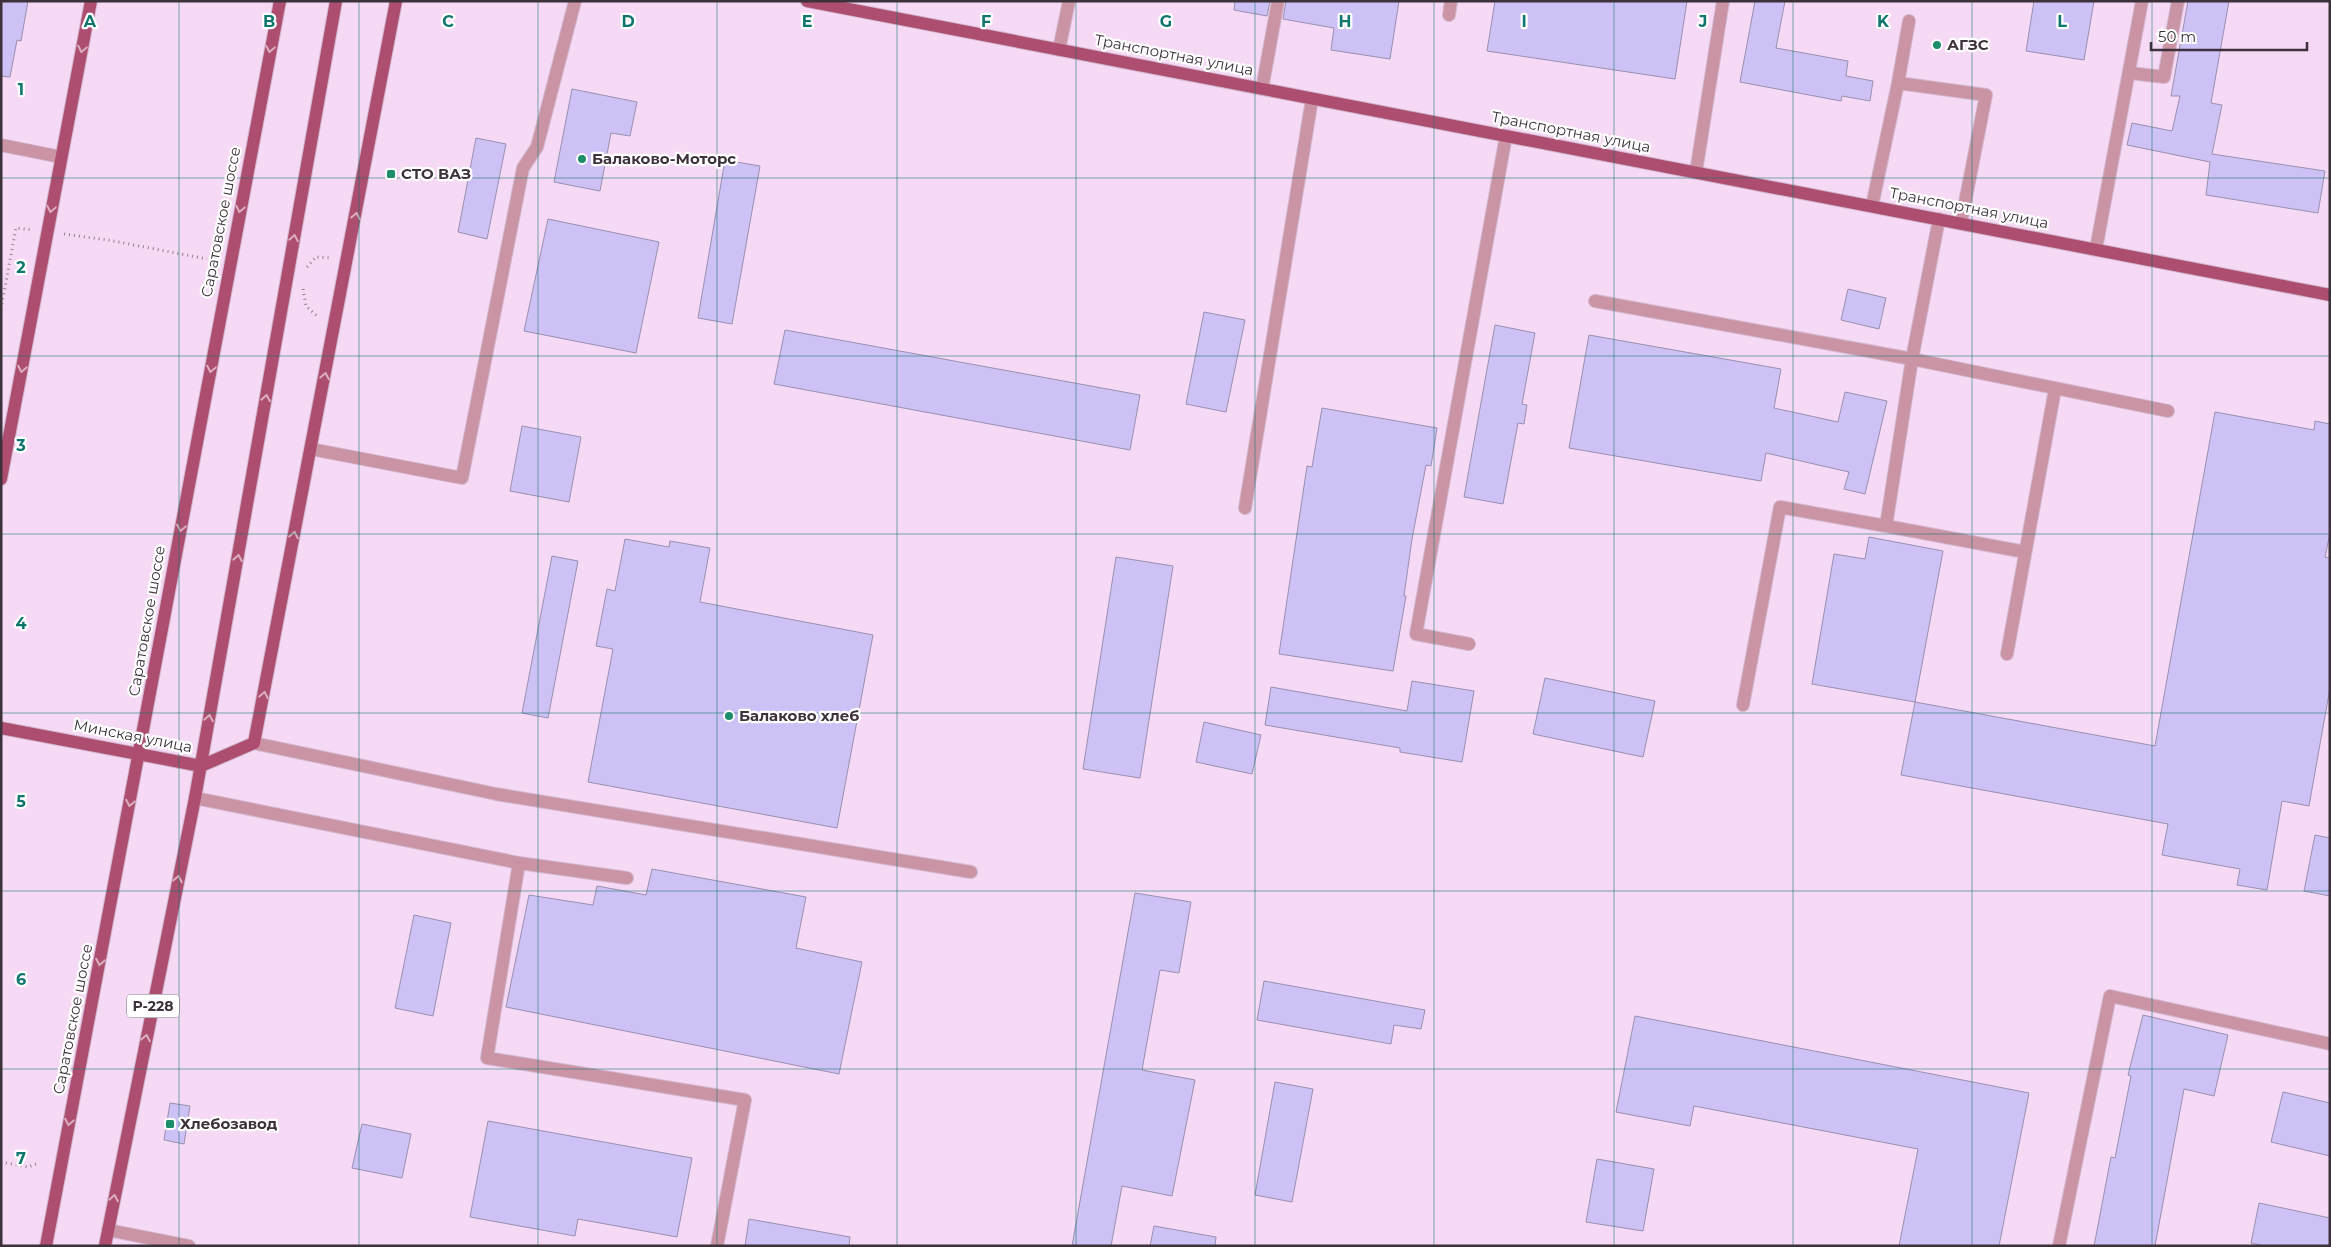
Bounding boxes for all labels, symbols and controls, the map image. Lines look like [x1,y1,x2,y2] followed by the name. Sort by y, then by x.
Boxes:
[83,12,97,31] text: A
[263,12,275,31] text: B
[442,12,454,31] text: C
[621,12,635,31] text: D
[802,12,812,31] text: E
[981,12,991,31] text: F
[1160,12,1172,31] text: G
[1339,12,1351,31] text: H
[1521,12,1527,31] text: I
[1698,12,1707,31] text: J
[1877,12,1890,31] text: K
[2057,12,2067,31] text: L
[2151,20,2307,52] scale bar
[2158,27,2196,46] text: 50 m
[1093,30,1255,79] street label: Транспортная улица
[1947,35,1989,54] place label: АГЗС
[1931,39,1943,51] marker: АГЗС
[77,45,87,54] one-way arrow
[266,45,276,54] one-way arrow
[18,80,24,99] text: 1
[1490,107,1652,156] street label: Транспортная улица
[197,145,244,299] street label: Саратовское шоссе
[592,149,736,168] place label: Балаково-Моторс
[576,153,588,165] marker: Балаково-Моторс
[401,164,471,183] place label: СТО ВАЗ
[385,168,397,180] marker: СТО ВАЗ
[1888,183,2050,232] street label: Транспортная улица
[46,204,57,213] one-way arrow
[236,204,246,213] one-way arrow
[350,212,360,221] one-way arrow
[289,233,299,242] one-way arrow
[16,258,26,277] text: 2
[17,364,27,373] one-way arrow
[206,364,216,373] one-way arrow
[319,371,330,380] one-way arrow
[260,393,271,402] one-way arrow
[15,436,26,455] text: 3
[176,524,187,533] one-way arrow
[289,531,299,540] one-way arrow
[124,544,169,698] street label: Саратовское шоссе
[232,553,242,562] one-way arrow
[15,614,27,633] text: 4
[258,691,268,699] one-way arrow
[739,706,859,725] place label: Балаково хлеб
[723,710,735,722] marker: Балаково хлеб
[204,713,214,722] one-way arrow
[72,715,194,756] street label: Минская улица
[16,792,26,811] text: 5
[125,798,136,807] one-way arrow
[173,875,183,884] one-way arrow
[49,942,96,1096] street label: Саратовское шоссе
[95,958,105,967] one-way arrow
[16,970,26,989] text: 6
[127,994,179,1018] road number: Р-228
[140,1034,151,1043] one-way arrow
[180,1114,278,1133] place label: Хлебозавод
[65,1118,75,1126] one-way arrow
[164,1118,176,1130] marker: Хлебозавод
[16,1149,26,1168] text: 7
[109,1193,119,1202] one-way arrow

